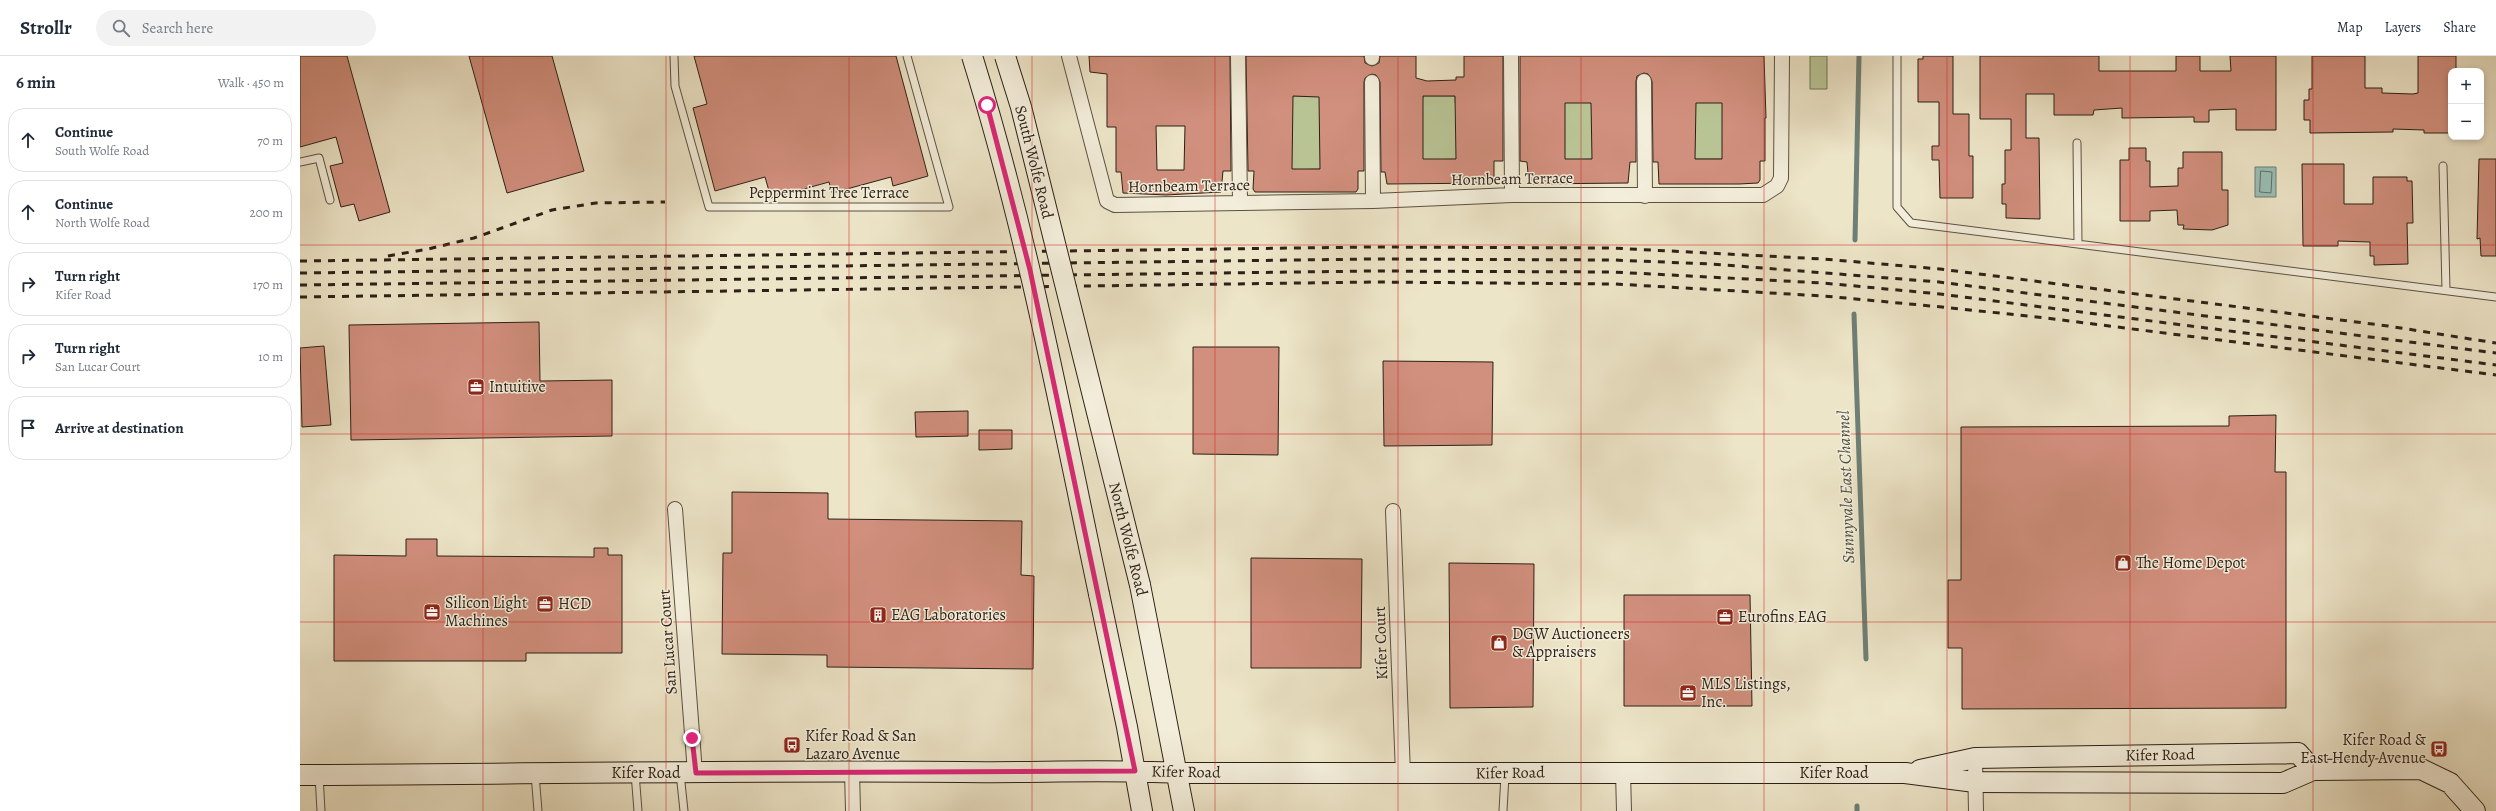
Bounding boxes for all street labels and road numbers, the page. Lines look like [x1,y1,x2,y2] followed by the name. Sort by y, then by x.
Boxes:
[1009,103,1059,221] street label: South Wolfe Road
[1451,167,1573,191] street label: Hornbeam Terrace
[1128,174,1250,198] street label: Hornbeam Terrace
[749,182,909,204] street label: Peppermint Tree Terrace
[1103,480,1153,599] street label: North Wolfe Road
[653,589,683,695] street label: San Lucar Court
[1369,606,1393,680] street label: Kifer Court
[2125,743,2195,767] street label: Kifer Road
[1151,760,1221,784] street label: Kifer Road
[1475,761,1545,785] street label: Kifer Road
[611,762,681,784] street label: Kifer Road
[1799,762,1869,784] street label: Kifer Road

